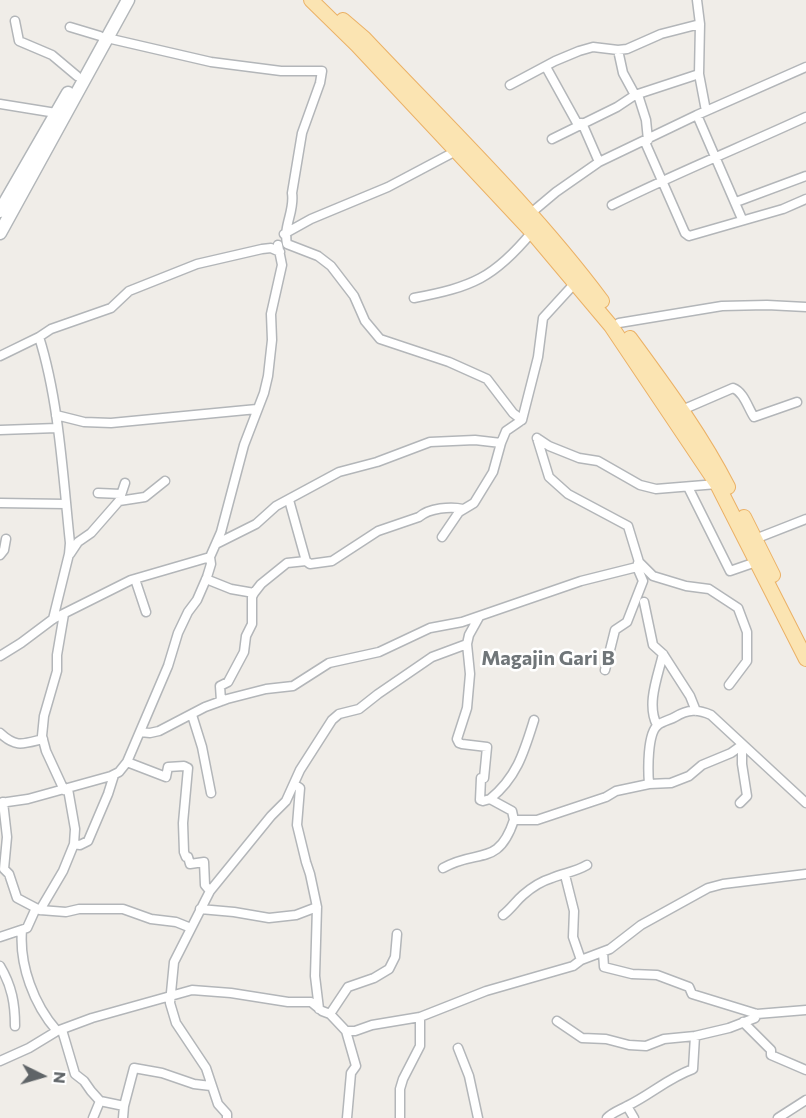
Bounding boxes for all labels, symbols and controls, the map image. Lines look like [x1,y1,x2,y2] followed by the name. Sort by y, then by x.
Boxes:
[481,646,615,670] district label: Magajin Gari B
[12,1046,72,1106] north arrow
[50,1071,70,1084] text: N

